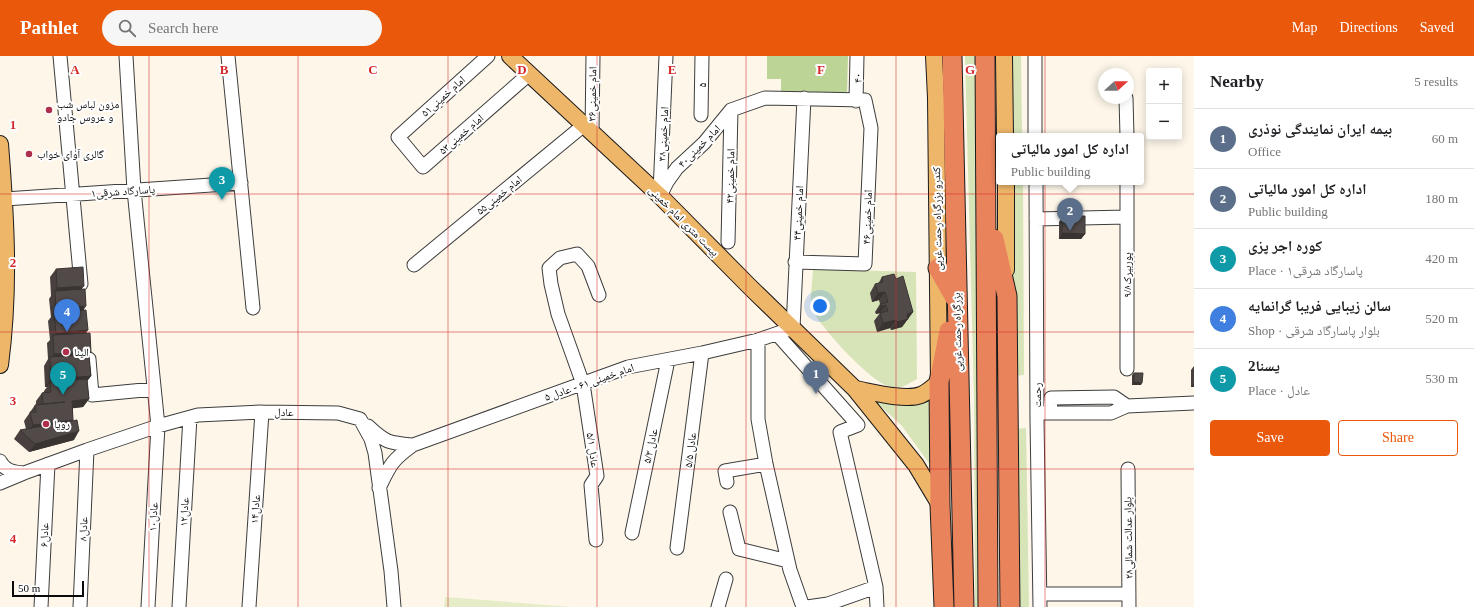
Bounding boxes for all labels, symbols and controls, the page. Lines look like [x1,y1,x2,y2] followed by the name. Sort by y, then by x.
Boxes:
[102,10,382,46] search box
[20,17,78,38] text: Pathlet
[116,17,138,39] icon: search
[148,20,218,36] text: Search here
[1292,20,1317,35] text: Map
[1339,20,1398,35] text: Directions
[1420,20,1454,35] text: Saved
[70,62,80,77] text: A
[220,62,229,77] text: B
[368,62,378,77] text: C
[517,62,527,77] text: D
[668,62,676,77] text: E
[817,62,825,77] text: F
[965,62,975,77] text: G
[586,67,599,121] street label: امام خمینی۳۶
[1098,68,1134,104] north arrow
[1146,68,1182,140] map controls
[1146,68,1182,104] button: +
[1210,72,1264,91] text: Nearby
[419,73,468,120] street label: امام خمینی۵۱
[851,73,863,83] street label: ۴۰
[1414,74,1458,89] text: 5 results
[696,82,708,88] street label: ۵
[57,98,119,124] place label: مزون لباس شب و عروس جادو
[1146,104,1182,140] button: −
[44,105,54,115] marker: مزون لباس شب و عروس جادو
[656,106,671,162] street label: امام خمینی۳۸
[436,112,486,157] street label: امام خمینی۵۳
[10,117,16,132] text: 1
[1248,121,1392,137] text: بیمه ایران نمایندگی نوذری
[675,122,723,170] street label: امام خمینی۴۰
[1220,131,1226,146] text: 1
[1432,131,1458,146] text: 60 m
[996,133,1144,185] popup
[1011,141,1129,157] text: اداره کل امور مالیاتی
[1248,144,1281,159] text: Office
[37,148,104,161] place label: گالری آوای خواب
[24,149,34,159] marker: گالری آوای خواب
[724,149,737,203] street label: امام خمینی۴۲
[1011,164,1091,179] text: Public building
[209,167,235,200] pin: 3
[930,167,945,271] street label: کندرو بزرگراه رحمت غربی
[474,173,525,218] street label: امام خمینی۵۵
[1248,181,1366,197] text: اداره کل امور مالیاتی
[91,183,156,200] street label: پاسارگاد شرقی۱
[646,184,721,259] street label: بیست متری امام خمینی
[791,185,806,241] street label: ۴۴امام خمینی
[860,189,875,245] street label: امام خمینی۴۶
[1220,191,1226,206] text: 2
[1425,191,1458,206] text: 180 m
[1057,198,1083,231] pin: 2
[1248,204,1328,219] text: Public building
[1248,238,1322,254] text: کوره اجر پزی
[1220,251,1226,266] text: 3
[1425,251,1458,266] text: 420 m
[1121,252,1134,298] street label: پوربیرک۹/۸
[10,255,16,270] text: 2
[1248,263,1363,278] text: Place · پاسارگاد شرقی۱
[950,293,965,371] street label: بزرگراه رحمت غربی
[810,296,830,316] your location
[1248,298,1391,314] text: سالن زیبایی فریبا گرانمایه
[54,299,80,332] pin: 4
[1220,311,1226,326] text: 4
[1425,311,1458,326] text: 520 m
[1248,323,1380,338] text: Shop · بلوار پاسارگاد شرقی
[74,346,89,358] place label: الینا
[61,347,71,357] marker: الینا
[1248,358,1280,374] text: یسنا2
[543,361,636,404] street label: امام خمینی ۶۱ - عادل ۵
[803,361,829,394] pin: 1
[50,362,76,395] pin: 5
[1220,371,1226,386] text: 5
[1425,371,1458,386] text: 530 m
[1031,383,1043,407] street label: رحمت
[1248,383,1310,398] text: Place · عادل
[10,393,17,408] text: 3
[274,406,294,419] street label: عادل
[54,418,70,430] place label: رویا
[41,419,51,429] marker: رویا
[1210,420,1330,456] button: Save
[1338,420,1458,456] button: Share
[640,427,661,465] street label: عادل ۵/۳
[682,431,699,468] street label: عادل ۵/۵
[584,432,601,469] street label: عادل ۵/۱
[248,494,263,524] street label: عادل۱۴
[177,497,192,527] street label: عادل۱۲
[1121,497,1136,579] street label: بلوار عدالت شمالی۲۸
[146,502,161,532] street label: عادل۱۰
[77,516,90,541] street label: ۸عادل
[38,522,51,547] street label: عادل۶
[10,531,17,546] text: 4
[12,579,84,598] scale bar
[18,582,40,594] text: 50 m

